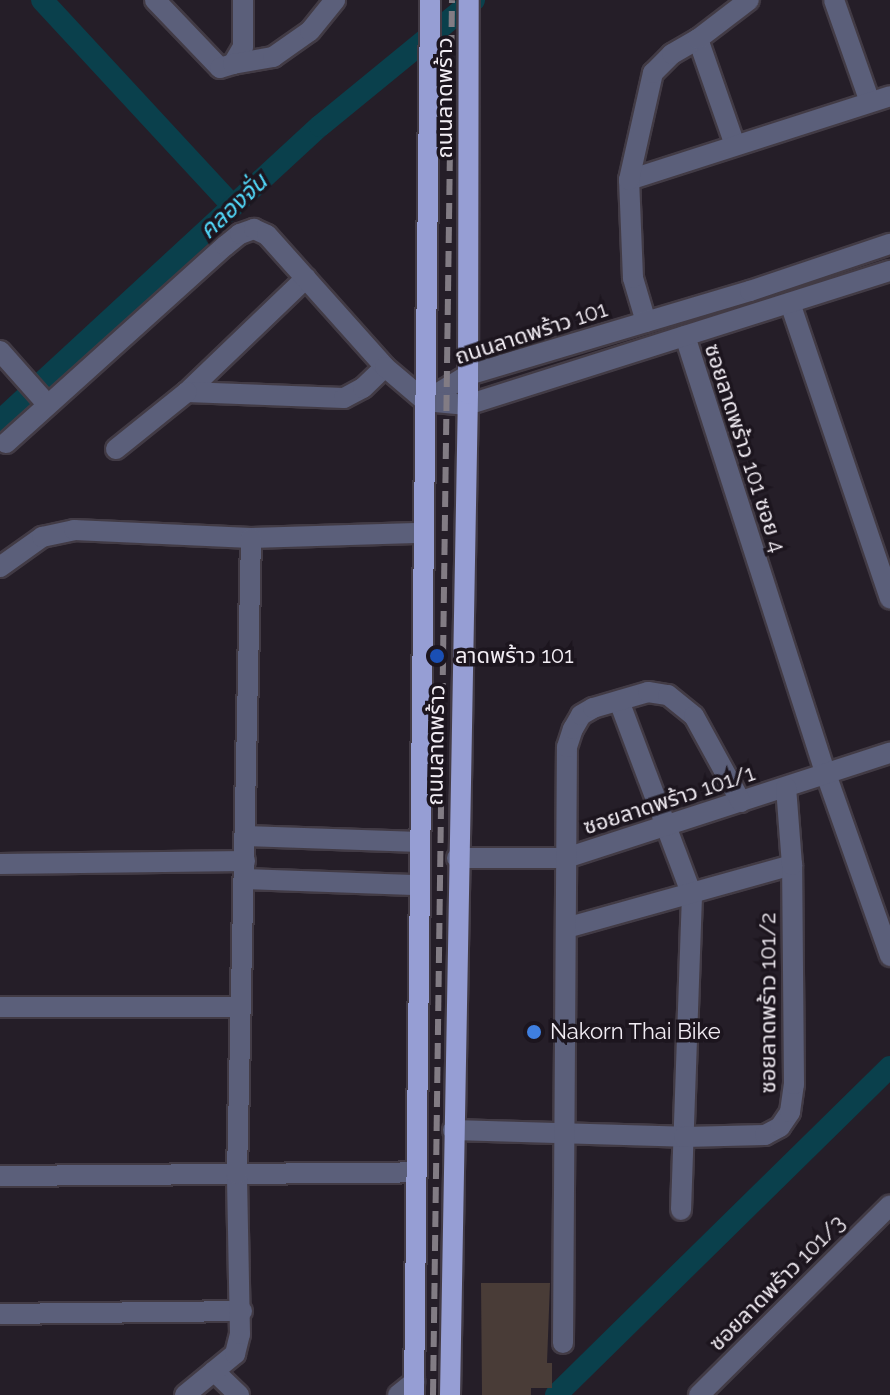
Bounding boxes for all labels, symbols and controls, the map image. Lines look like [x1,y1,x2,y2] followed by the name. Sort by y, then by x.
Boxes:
[432,37,458,159] street label: ถนนลาดพร้าว
[193,167,273,245] water label: คลองจั่น
[451,296,611,370] street label: ถนนลาดพร้าว 101
[699,340,791,556] street label: ซอยลาดพร้าว 101 ซอย 4
[455,643,574,669] place label: ลาดพร้าว 101
[426,645,448,667] marker: ลาดพร้าว 101
[422,684,450,806] street label: ถนนลาดพร้าว
[580,760,758,840] street label: ซอยลาดพร้าว 101/1
[755,913,781,1093] street label: ซอยลาดพร้าว 101/2
[550,1019,721,1045] place label: Nakorn Thai Bike
[525,1023,543,1041] marker: Nakorn Thai Bike
[704,1210,850,1356] street label: ซอยลาดพร้าว 101/3

